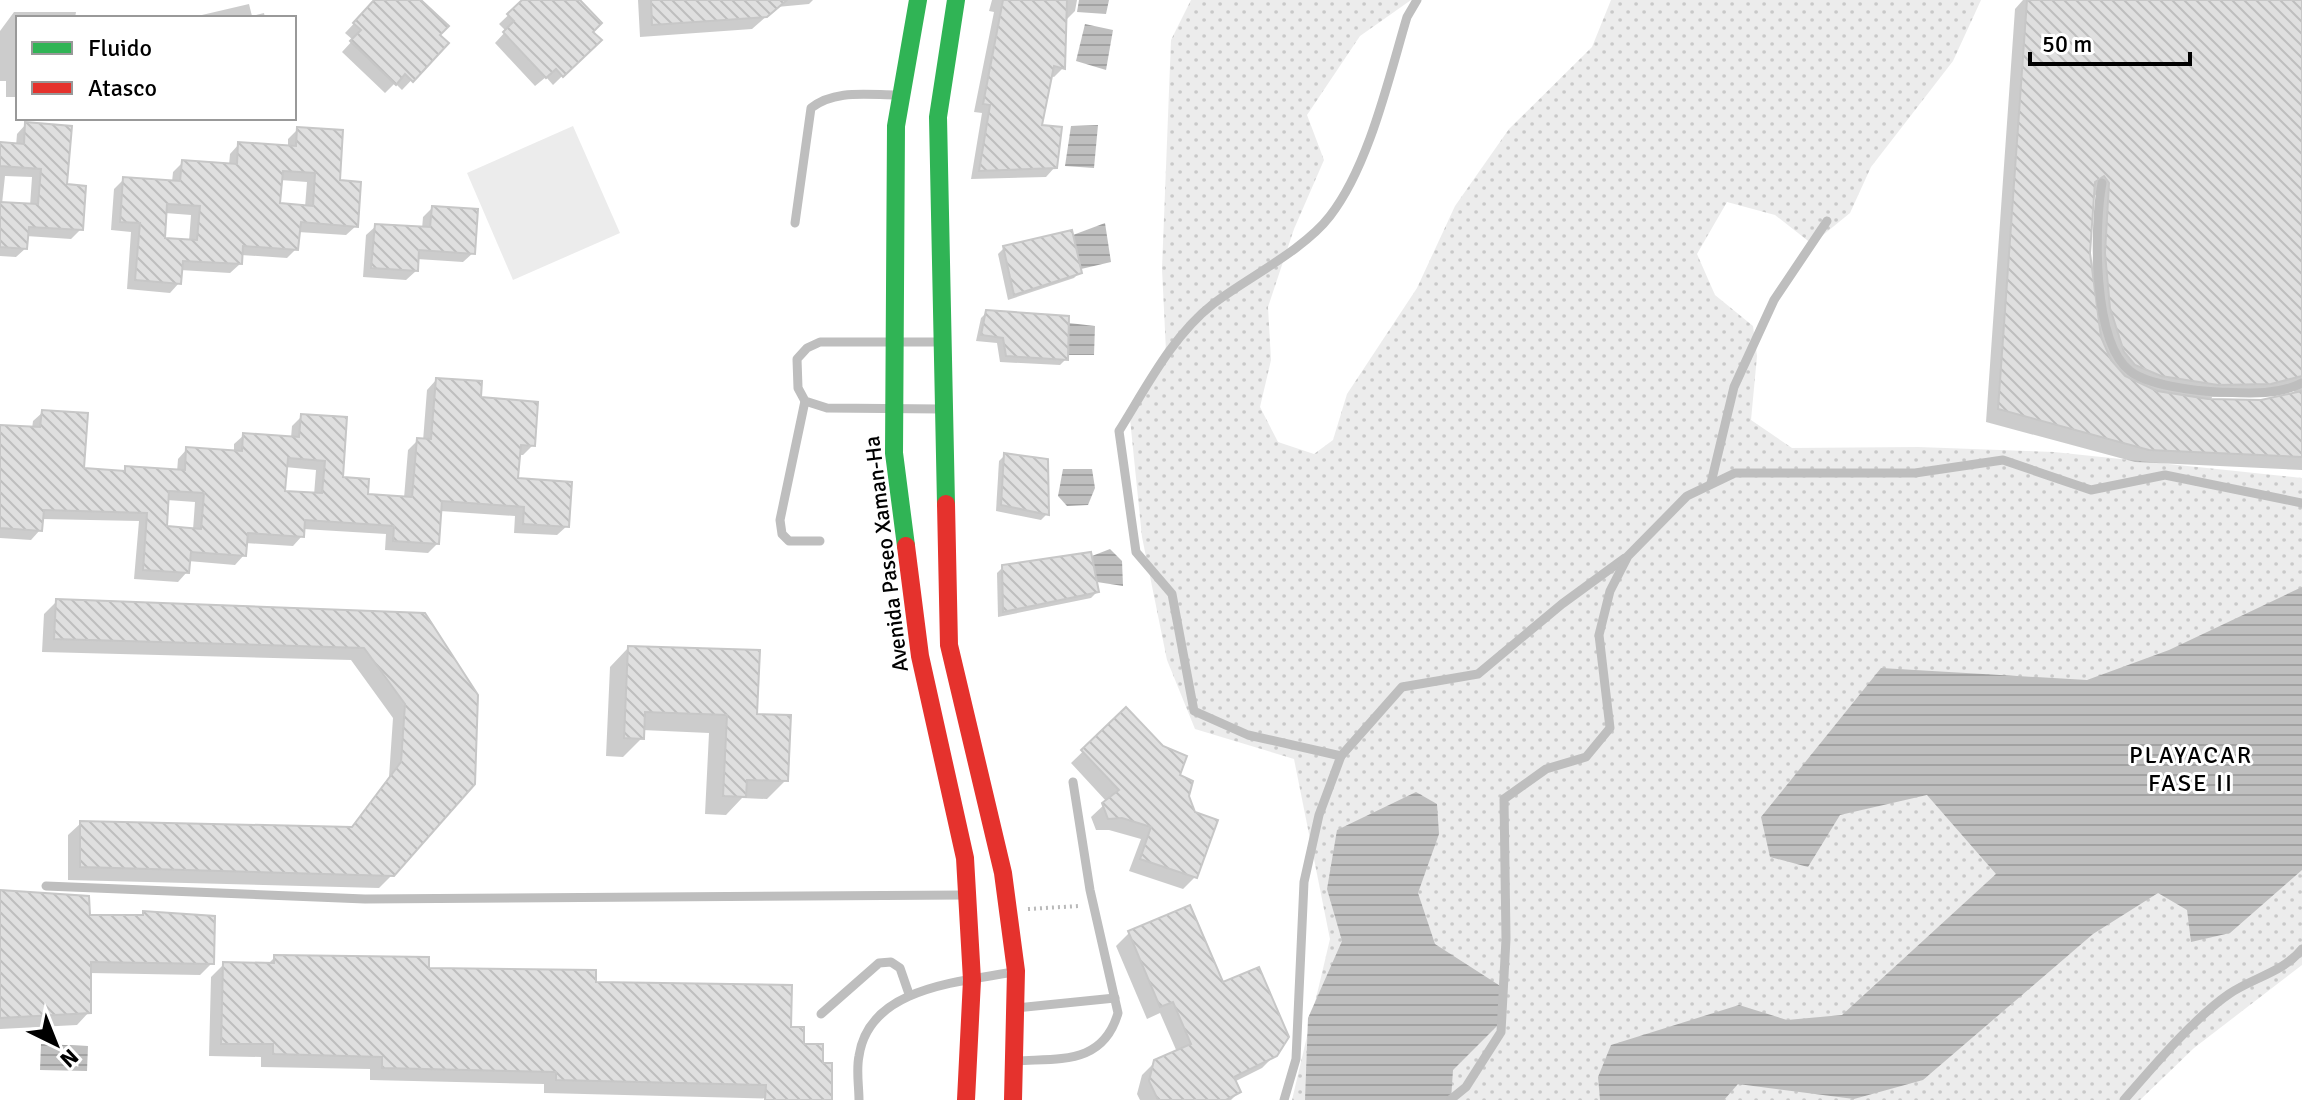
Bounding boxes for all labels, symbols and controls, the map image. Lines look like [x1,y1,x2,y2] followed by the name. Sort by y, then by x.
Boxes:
[16,16,296,120] legend
[2030,16,2190,66] scale bar
[2042,29,2092,59] text: 50 m
[88,33,152,63] text: Fluido
[88,73,157,103] text: Atasco
[858,434,914,674] street label: Avenida Paseo Xaman-Ha
[2129,740,2253,798] district label: PLAYACAR FASE II
[16,1004,96,1084] north arrow
[54,1043,84,1073] text: N

